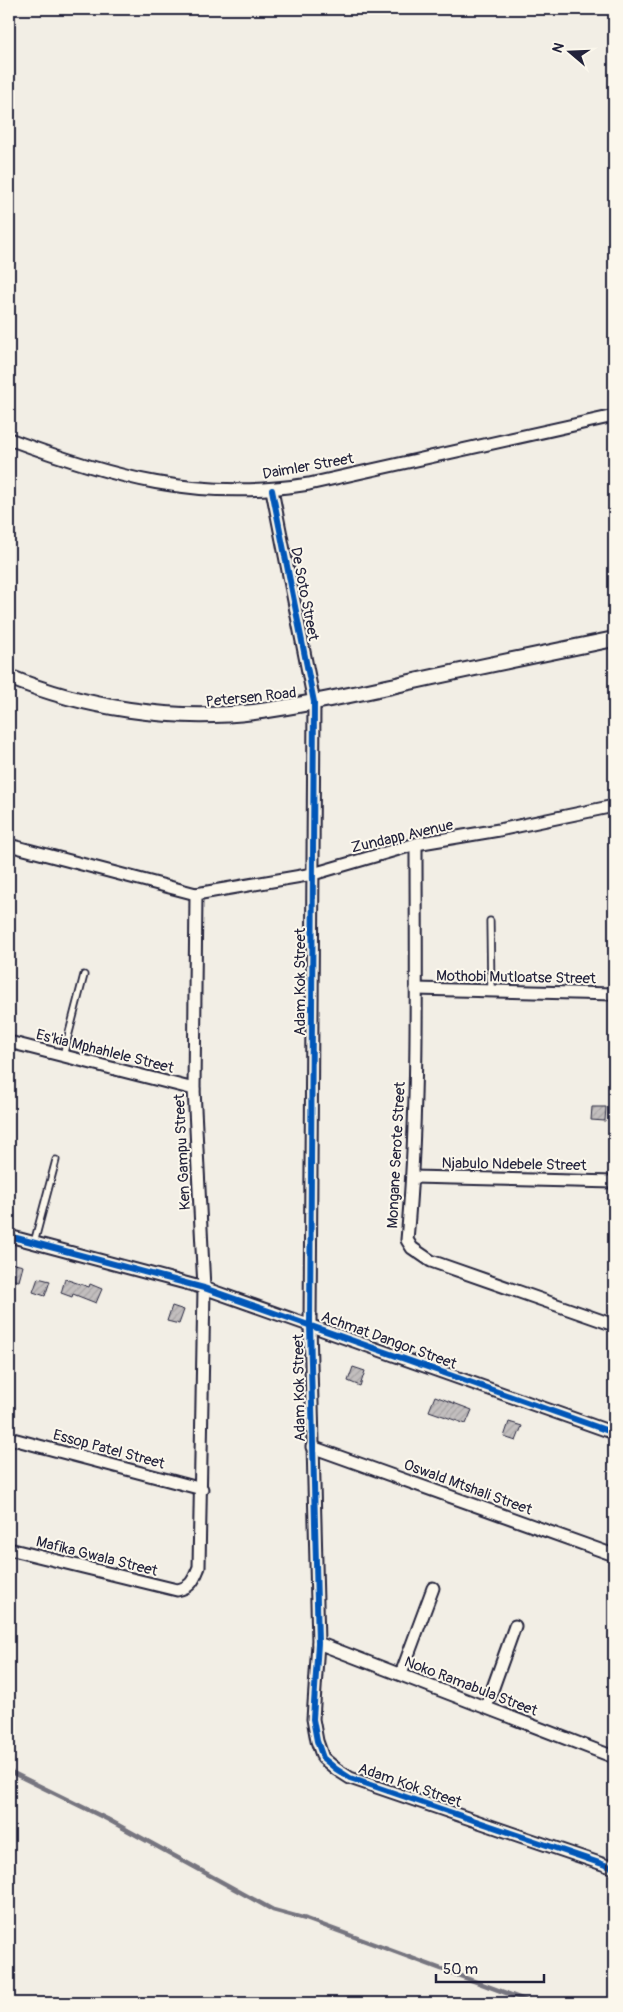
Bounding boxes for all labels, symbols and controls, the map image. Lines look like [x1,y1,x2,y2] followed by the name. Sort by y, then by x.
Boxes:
[546,28,596,78] north arrow
[549,41,568,55] text: N
[261,449,356,484] street label: Daimler Street
[286,546,323,643] street label: De Soto Street
[205,683,297,712] street label: Petersen Road
[349,815,456,857] street label: Zundapp Avenue
[291,927,310,1036] street label: Adam Kok Street
[436,967,597,988] street label: Mothobi Mutloatse Street
[34,1025,177,1078] street label: Es'kia Mphahlele Street
[383,1080,410,1229] street label: Mongane Serote Street
[170,1092,195,1211] street label: Ken Gampu Street
[441,1154,588,1175] street label: Njabulo Ndebele Street
[318,1307,460,1374] street label: Achmat Dangor Street
[289,1333,310,1442] street label: Adam Kok Street
[51,1425,168,1474] street label: Essop Patel Street
[401,1455,536,1520] street label: Oswald Mtshali Street
[34,1532,161,1581] street label: Mafika Gwala Street
[402,1652,541,1721] street label: Noko Ramabula Street
[356,1759,465,1812] street label: Adam Kok Street
[436,1952,543,1984] scale bar
[443,1960,478,1979] text: 50 m

